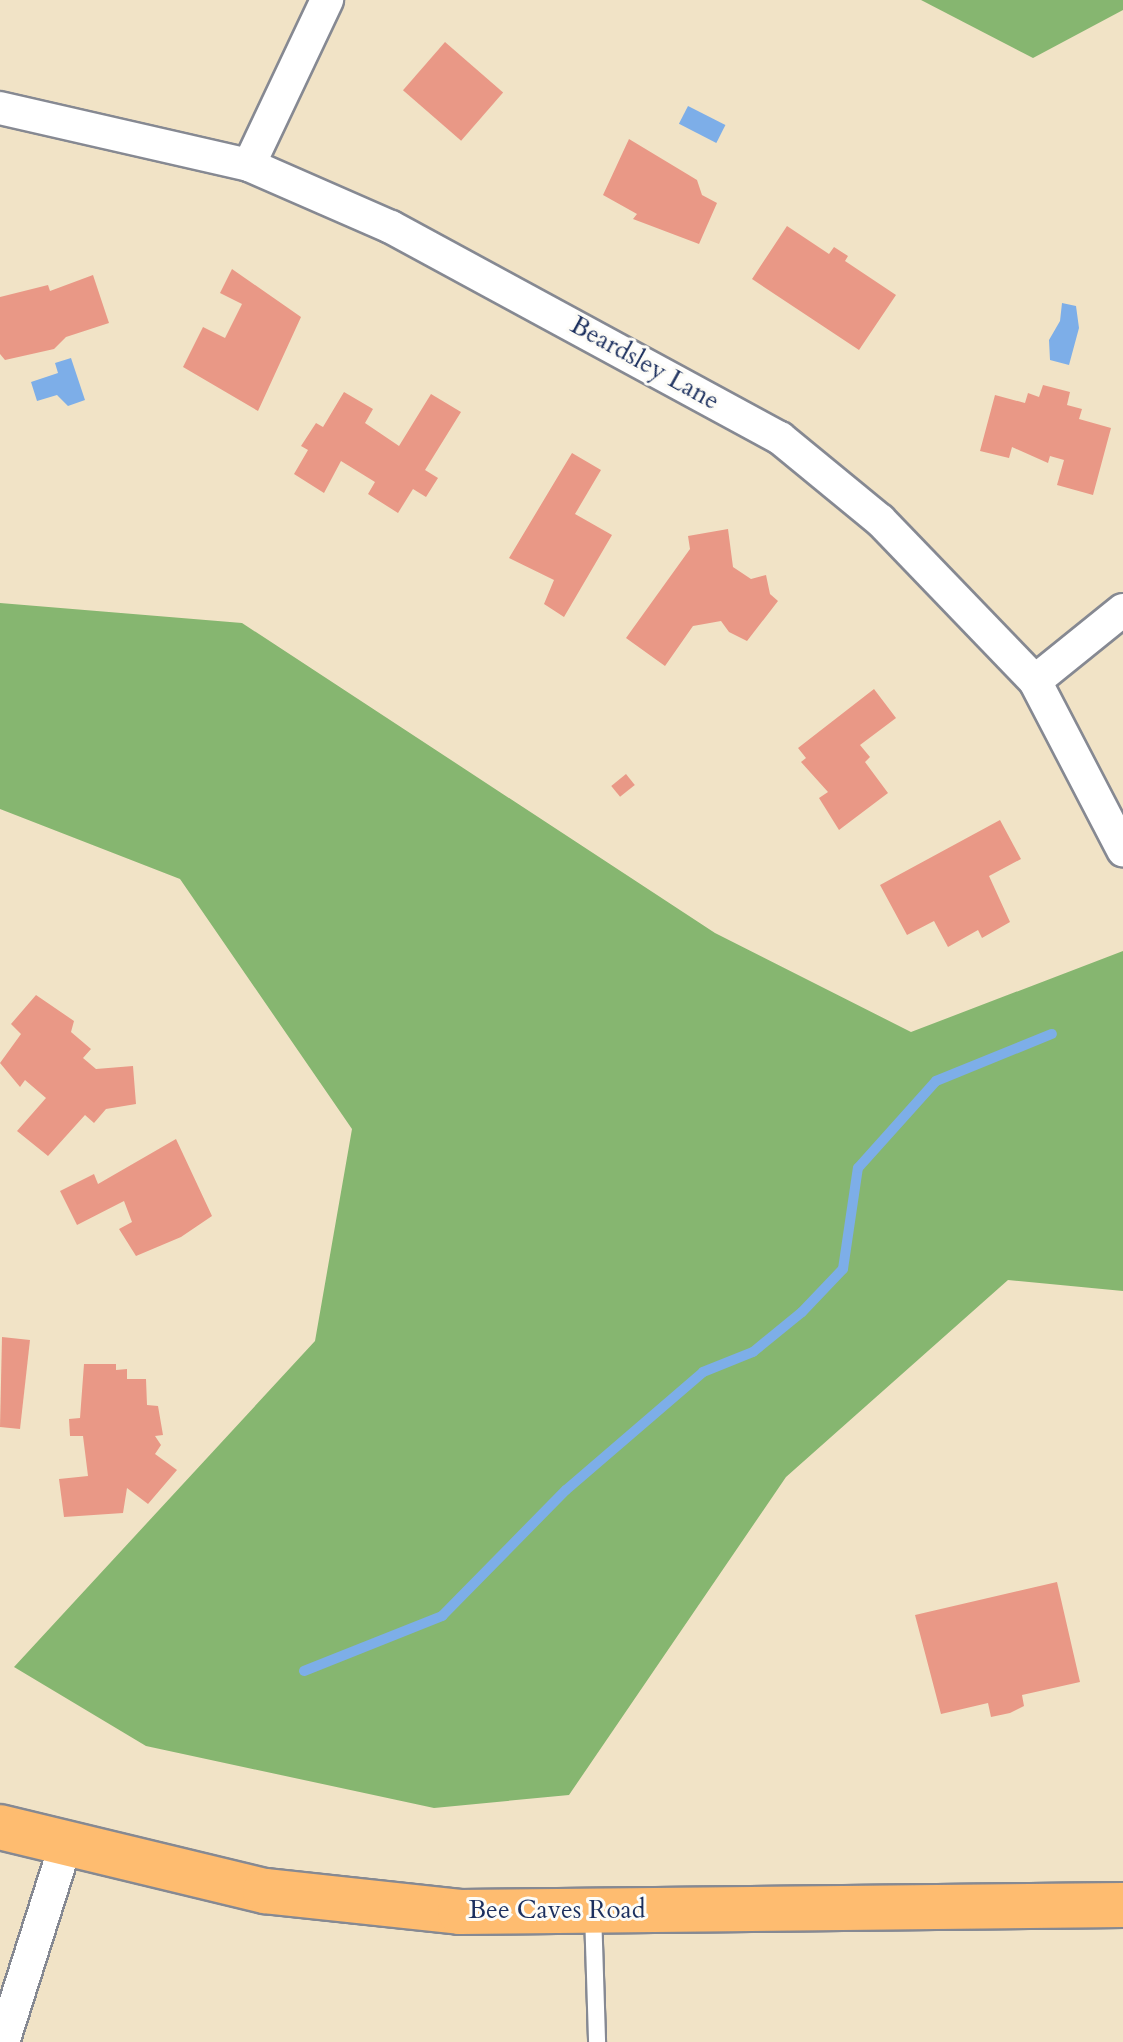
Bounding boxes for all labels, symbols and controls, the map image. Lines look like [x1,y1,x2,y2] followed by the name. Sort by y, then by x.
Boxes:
[565,309,725,417] street label: Beardsley Lane
[468,1894,646,1926] street label: Bee Caves Road

